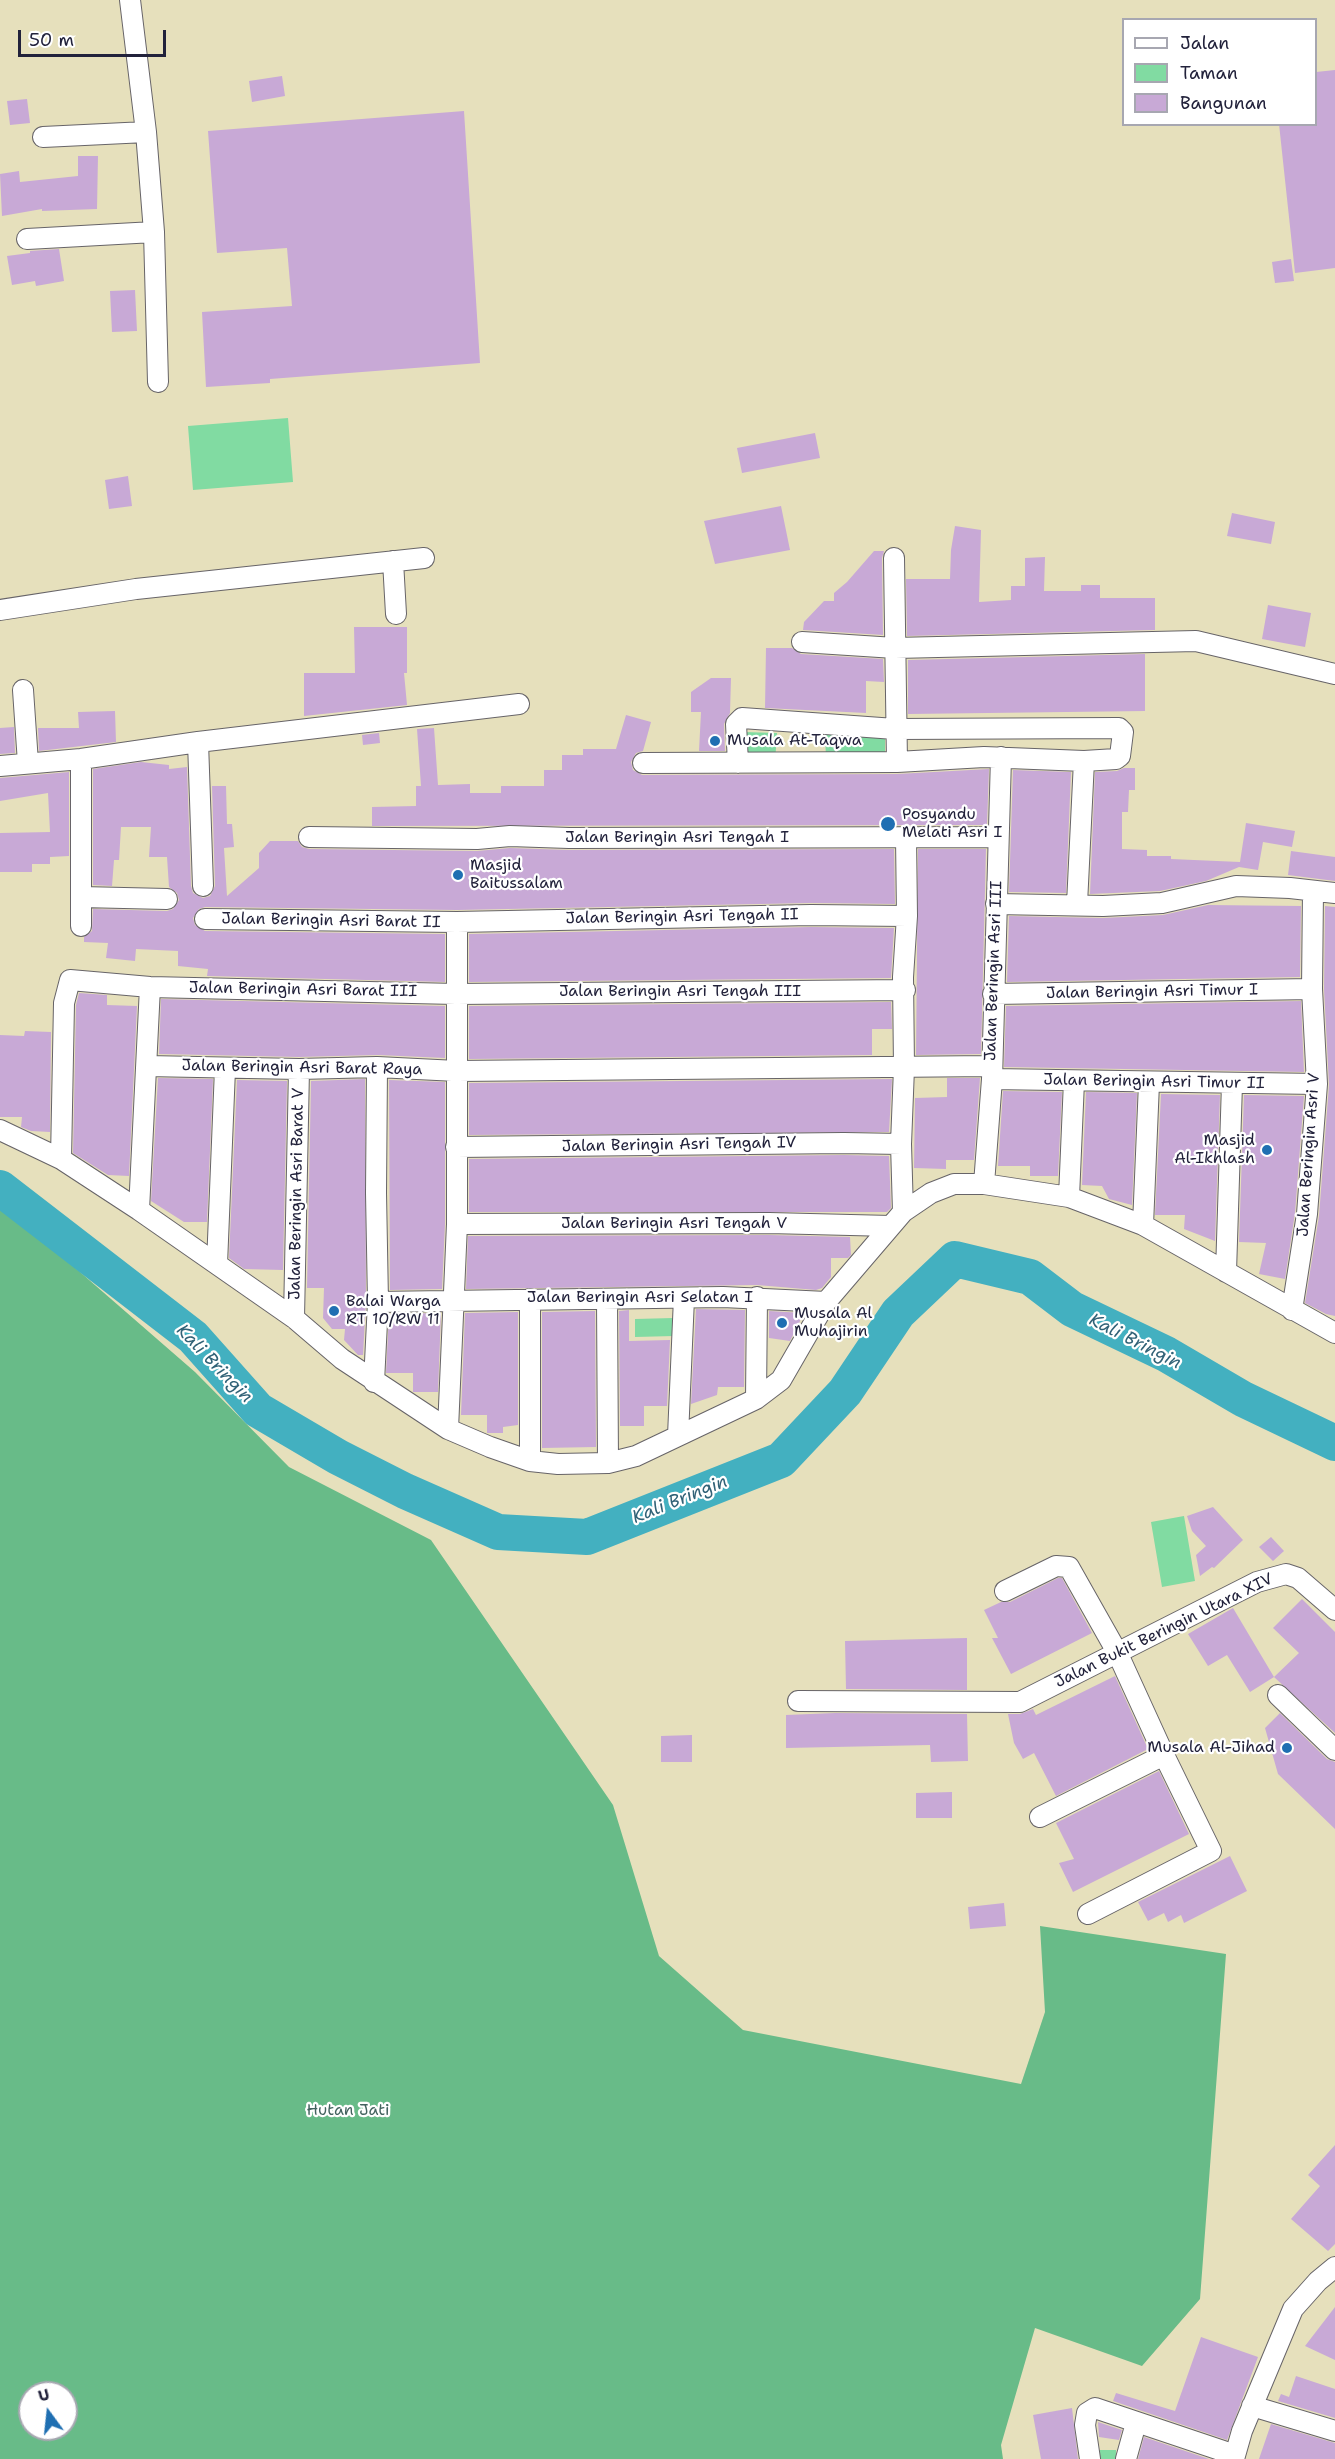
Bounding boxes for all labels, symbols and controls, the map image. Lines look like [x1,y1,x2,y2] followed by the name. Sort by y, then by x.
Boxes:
[21,18,170,56] scale bar
[1122,18,1317,126] legend
[29,28,74,52] text: 50 m
[1180,31,1229,55] text: Jalan
[1180,61,1238,85] text: Taman
[1180,91,1267,115] text: Bangunan
[727,731,862,751] place label: Musala At-Taqwa
[708,734,722,748] marker: Musala At-Taqwa
[902,805,1002,843] place label: Posyandu Melati Asri I
[879,815,897,833] marker: Posyandu Melati Asri I
[565,828,789,848] street label: Jalan Beringin Asri Tengah I
[470,856,563,894] place label: Masjid Baitussalam
[451,868,465,882] marker: Masjid Baitussalam
[981,880,1007,1062] street label: Jalan Beringin Asri III
[565,905,799,929] street label: Jalan Beringin Asri Tengah II
[221,909,441,933] street label: Jalan Beringin Asri Barat II
[189,978,417,1002] street label: Jalan Beringin Asri Barat III
[1046,981,1258,1003] street label: Jalan Beringin Asri Timur I
[559,982,801,1002] street label: Jalan Beringin Asri Tengah III
[181,1056,423,1080] street label: Jalan Beringin Asri Barat Raya
[1043,1070,1265,1094] street label: Jalan Beringin Asri Timur II
[1294,1072,1324,1238] street label: Jalan Beringin Asri V
[286,1088,308,1300] street label: Jalan Beringin Asri Barat V
[1174,1131,1255,1169] place label: Masjid Al-Ikhlash
[562,1133,796,1157] street label: Jalan Beringin Asri Tengah IV
[1260,1143,1274,1157] marker: Masjid Al-Ikhlash
[561,1214,787,1234] street label: Jalan Beringin Asri Tengah V
[527,1288,753,1308] street label: Jalan Beringin Asri Selatan I
[346,1292,441,1330] place label: Balai Warga RT 10/RW 11
[327,1304,341,1318] marker: Balai Warga RT 10/RW 11
[794,1304,872,1342] place label: Musala Al Muhajirin
[1085,1310,1185,1374] water label: Kali Bringin
[775,1316,789,1330] marker: Musala Al Muhajirin
[171,1320,257,1408] water label: Kali Bringin
[629,1471,731,1529] water label: Kali Bringin
[1052,1570,1276,1692] street label: Jalan Bukit Beringin Utara XIV
[1147,1738,1275,1758] place label: Musala Al-Jihad
[1280,1741,1294,1755] marker: Musala Al-Jihad
[307,2101,389,2121] park label: Hutan Jati
[18,2381,78,2441] north arrow
[36,2384,52,2407] text: U

